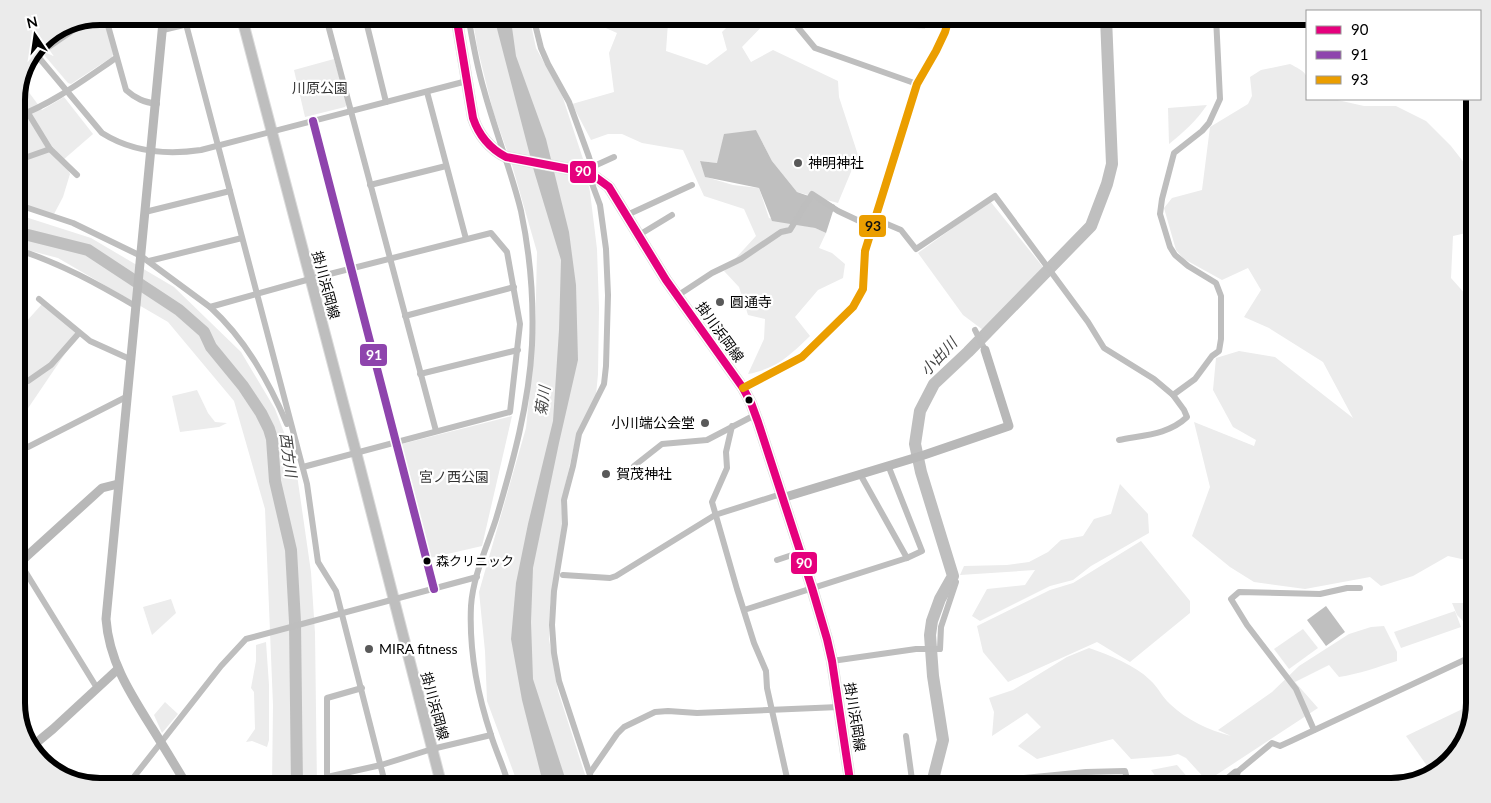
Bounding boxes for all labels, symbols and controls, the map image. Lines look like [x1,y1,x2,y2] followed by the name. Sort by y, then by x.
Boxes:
[10,10,60,60] north arrow
[1306,10,1481,100] legend
[25,12,39,31] text: N
[1351,20,1369,38] text: 90
[1351,45,1368,63] text: 91
[1351,70,1368,88] text: 93
[292,79,348,96] park label: 川原公園
[808,154,864,171] place label: 神明神社
[792,157,804,169] marker: 神明神社
[569,160,597,184] line badge: 90
[575,162,591,179] text: 90
[858,214,887,238] line badge: 93
[865,217,881,234] text: 93
[309,249,344,321] street label: 掛川浜岡線
[730,293,772,310] place label: 圓通寺
[714,296,726,308] marker: 圓通寺
[693,298,748,365] street label: 掛川浜岡線
[916,332,962,379] water label: 小出川
[359,343,388,367] line badge: 91
[366,346,382,363] text: 91
[531,383,553,417] water label: 菊川
[744,395,754,405] unlabelled marker
[611,414,695,431] place label: 小川端公会堂
[699,417,711,429] marker: 小川端公会堂
[277,431,301,480] water label: 西方川
[616,465,672,482] place label: 賀茂神社
[419,468,489,485] park label: 宮ノ西公園
[600,468,612,480] marker: 賀茂神社
[790,551,818,575] line badge: 90
[436,553,514,569] place label: 森クリニック
[796,554,812,571] text: 90
[422,556,432,566] marker: 森クリニック
[379,640,458,657] place label: MIRA fitness
[363,643,375,655] marker: MIRA fitness
[418,670,453,742] street label: 掛川浜岡線
[842,681,869,753] street label: 掛川浜岡線

